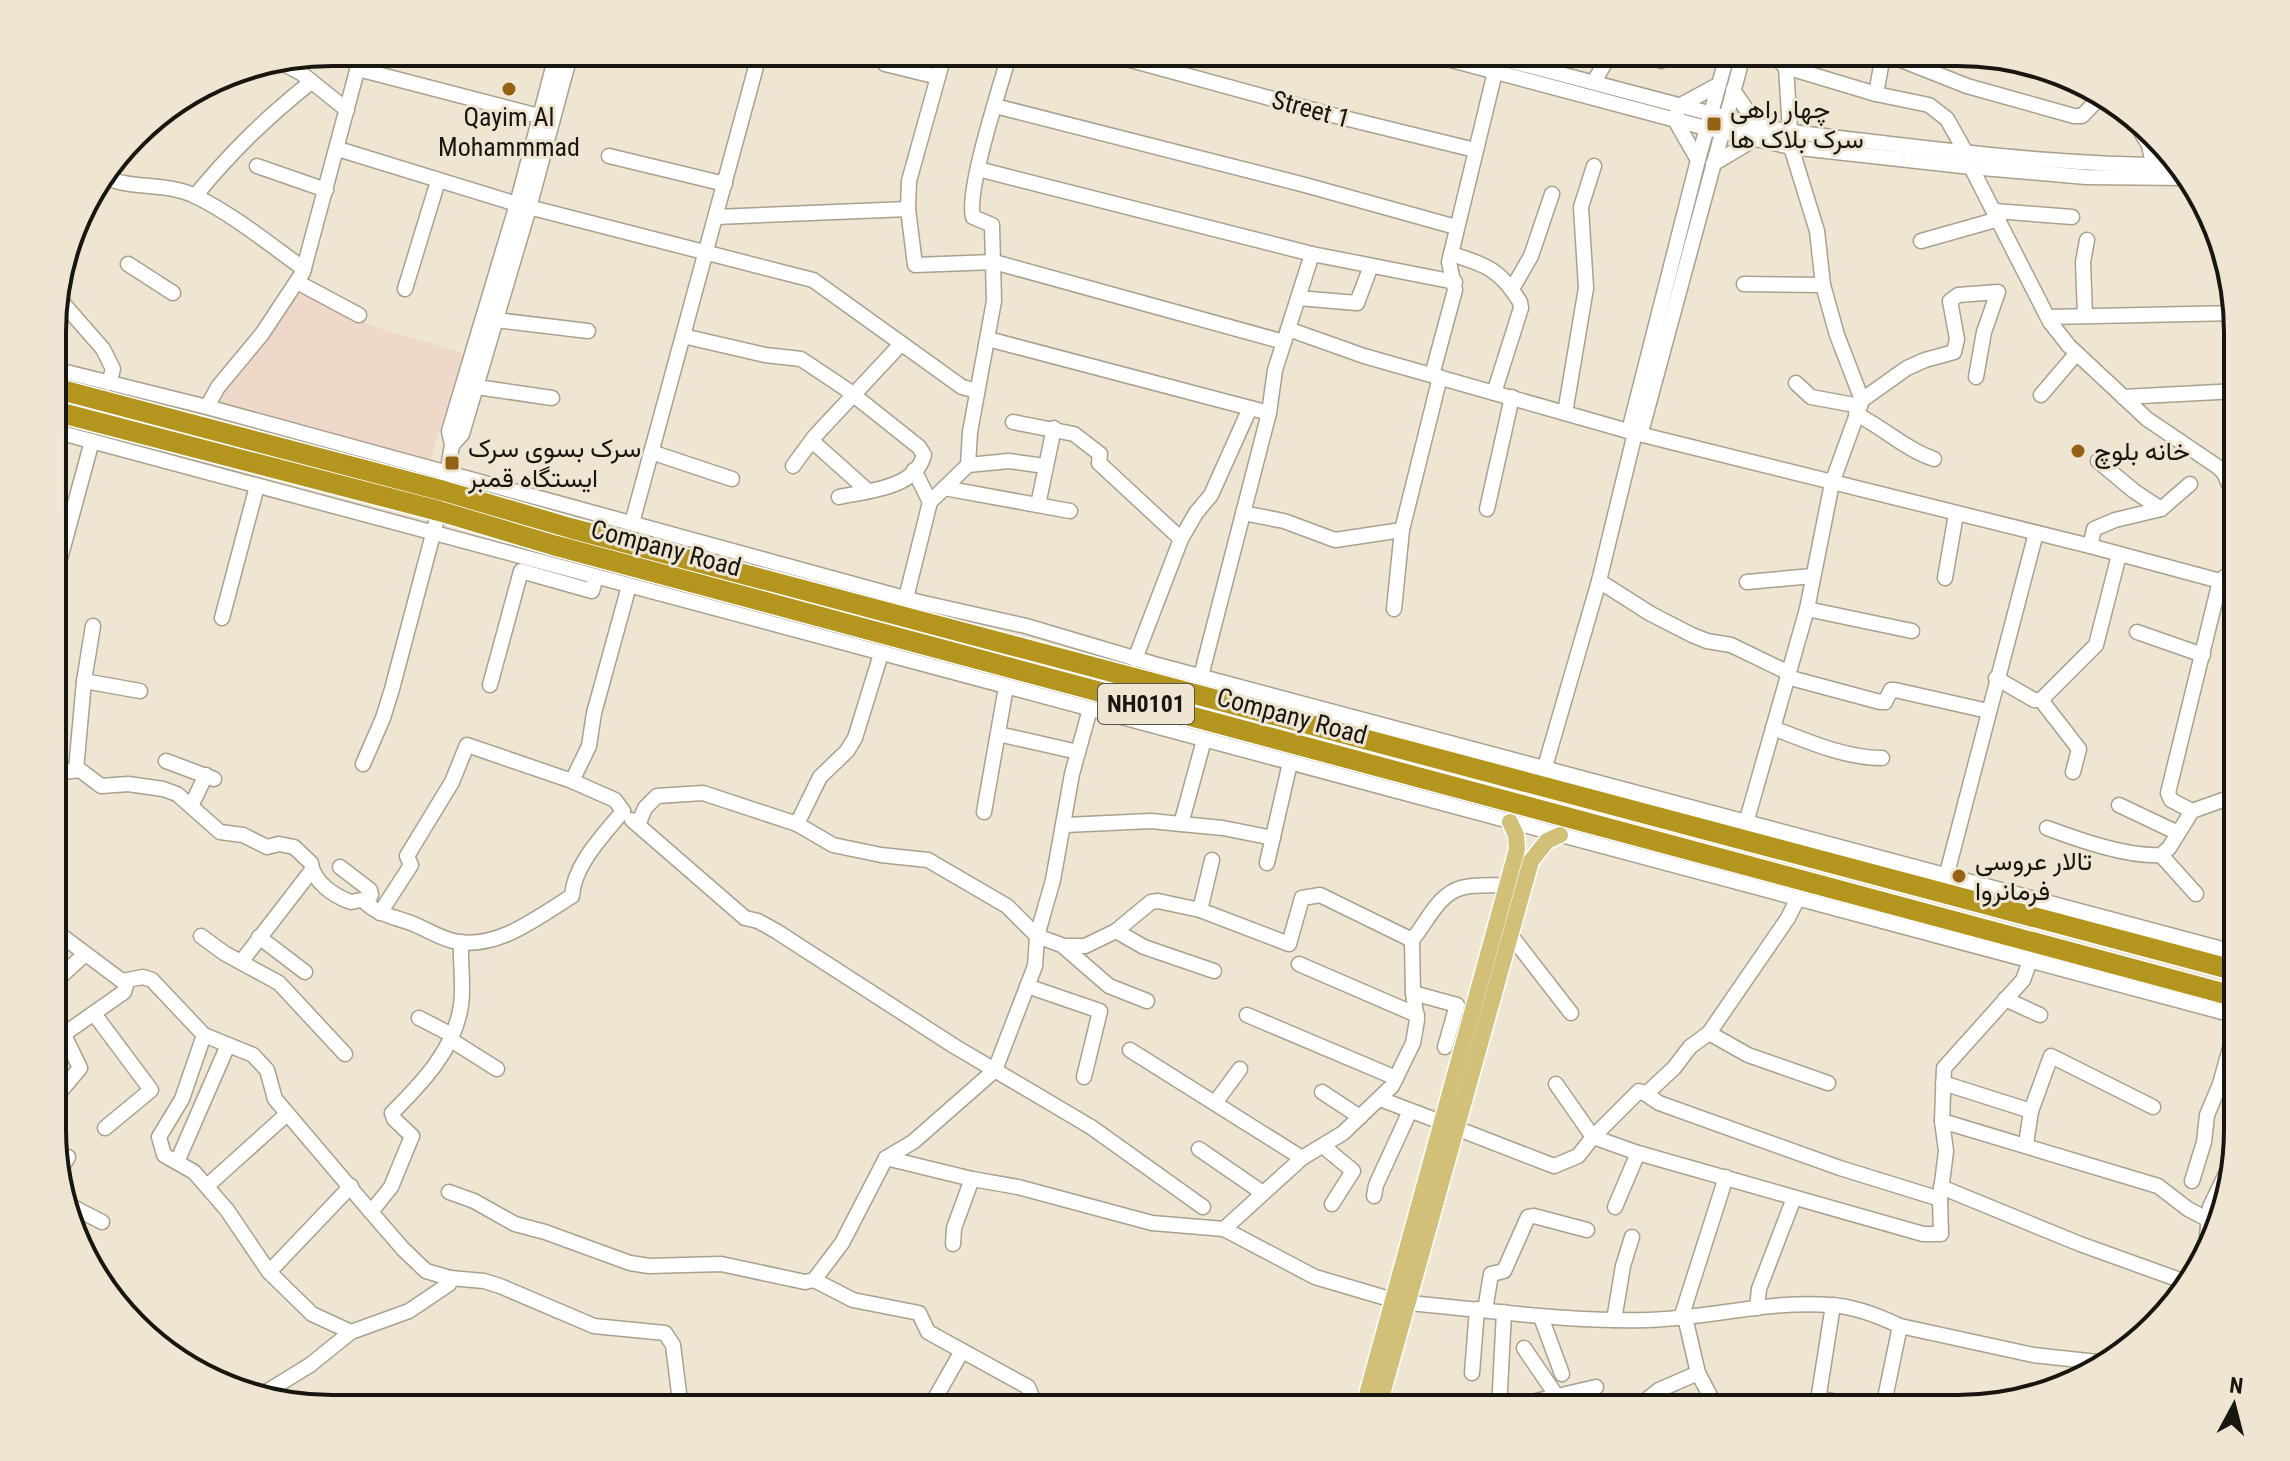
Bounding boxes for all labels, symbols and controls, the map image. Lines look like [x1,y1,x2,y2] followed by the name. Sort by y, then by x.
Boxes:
[500,80,518,98] marker: Qayim Al Mohammmad
[1269,84,1353,134] street label: Street 1
[1730,94,1864,155] place label: چهار راهی سرک بلاک ها
[438,102,580,162] place label: Qayim Al Mohammmad
[1705,115,1723,133] marker: چهار راهی سرک بلاک ها
[467,433,641,494] place label: سرک بسوی سرک ایستگاه قمبر
[2094,436,2190,469] place label: خانه بلوچ
[2069,442,2087,460] marker: خانه بلوچ
[443,454,461,472] marker: سرک بسوی سرک ایستگاه قمبر
[588,514,744,582] street label: Company Road
[1214,682,1370,750] street label: Company Road
[1098,684,1194,724] road number: NH0101
[1975,846,2092,907] place label: تالار عروسی فرمانروا
[1950,867,1968,885] marker: تالار عروسی فرمانروا
[2194,1365,2274,1445] north arrow
[2228,1372,2245,1399] text: N

